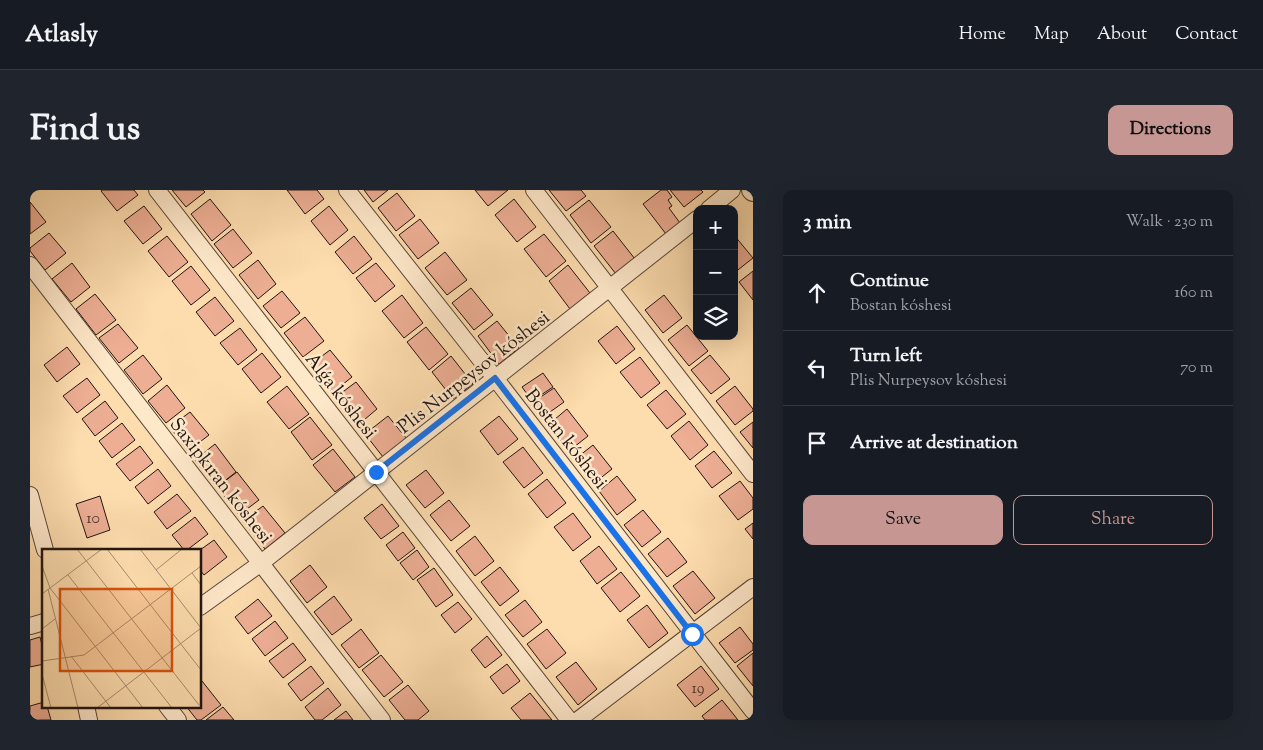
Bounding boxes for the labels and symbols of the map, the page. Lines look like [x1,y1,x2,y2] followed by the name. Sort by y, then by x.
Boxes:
[393,305,556,441] street label: Plis Nurpeysov kóshesi
[298,348,382,445] street label: Alǵa kóshesi
[517,384,613,495] street label: Bostan kóshesi
[162,413,278,550] street label: Saxipkıran kóshesi
[365,461,388,484] route end
[86,508,100,531] house number: 10
[42,549,201,708] inset map
[681,623,704,646] route start
[691,678,705,701] house number: 19

